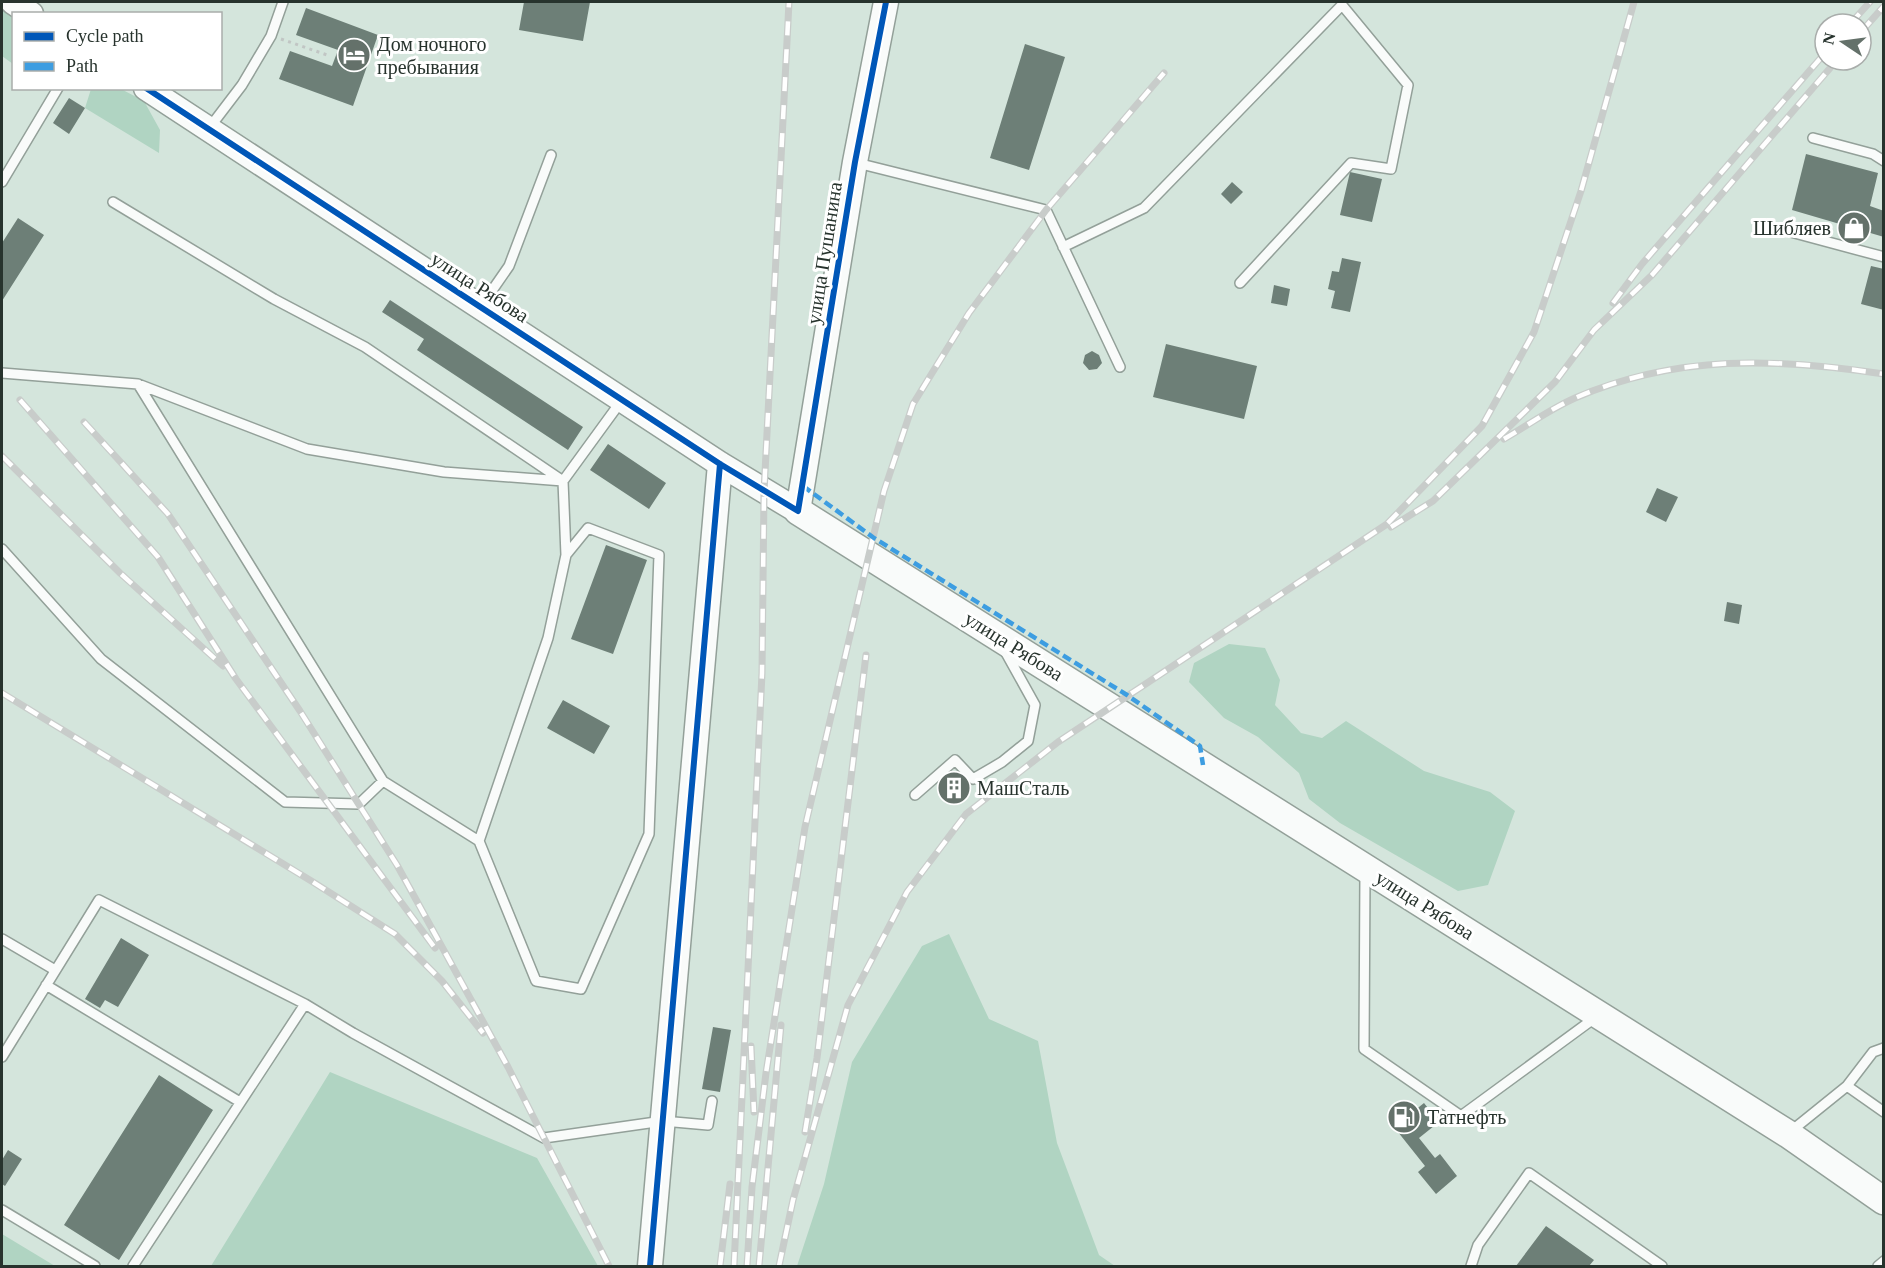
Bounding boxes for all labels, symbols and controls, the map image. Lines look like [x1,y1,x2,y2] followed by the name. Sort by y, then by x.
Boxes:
[12,12,222,90] legend
[1813,12,1873,72] north arrow
[66,26,143,46] text: Cycle path
[1819,31,1839,46] text: N
[377,33,487,79] place label: Дом ночного пребывания
[336,37,372,73] hotel icon: Дом ночного пребывания
[66,56,98,76] text: Path
[802,180,847,326] street label: улица Пушанина
[1836,210,1872,246] shop icon: Шибляев
[1753,217,1831,239] place label: Шибляев
[426,247,533,328] street label: улица Рябова
[960,607,1067,686] street label: улица Рябова
[936,770,972,806] building icon: МашСталь
[977,777,1069,799] place label: МашСталь
[1371,866,1478,945] street label: улица Рябова
[1386,1099,1422,1135] fuel station icon: Татнефть
[1427,1106,1506,1129] place label: Татнефть

